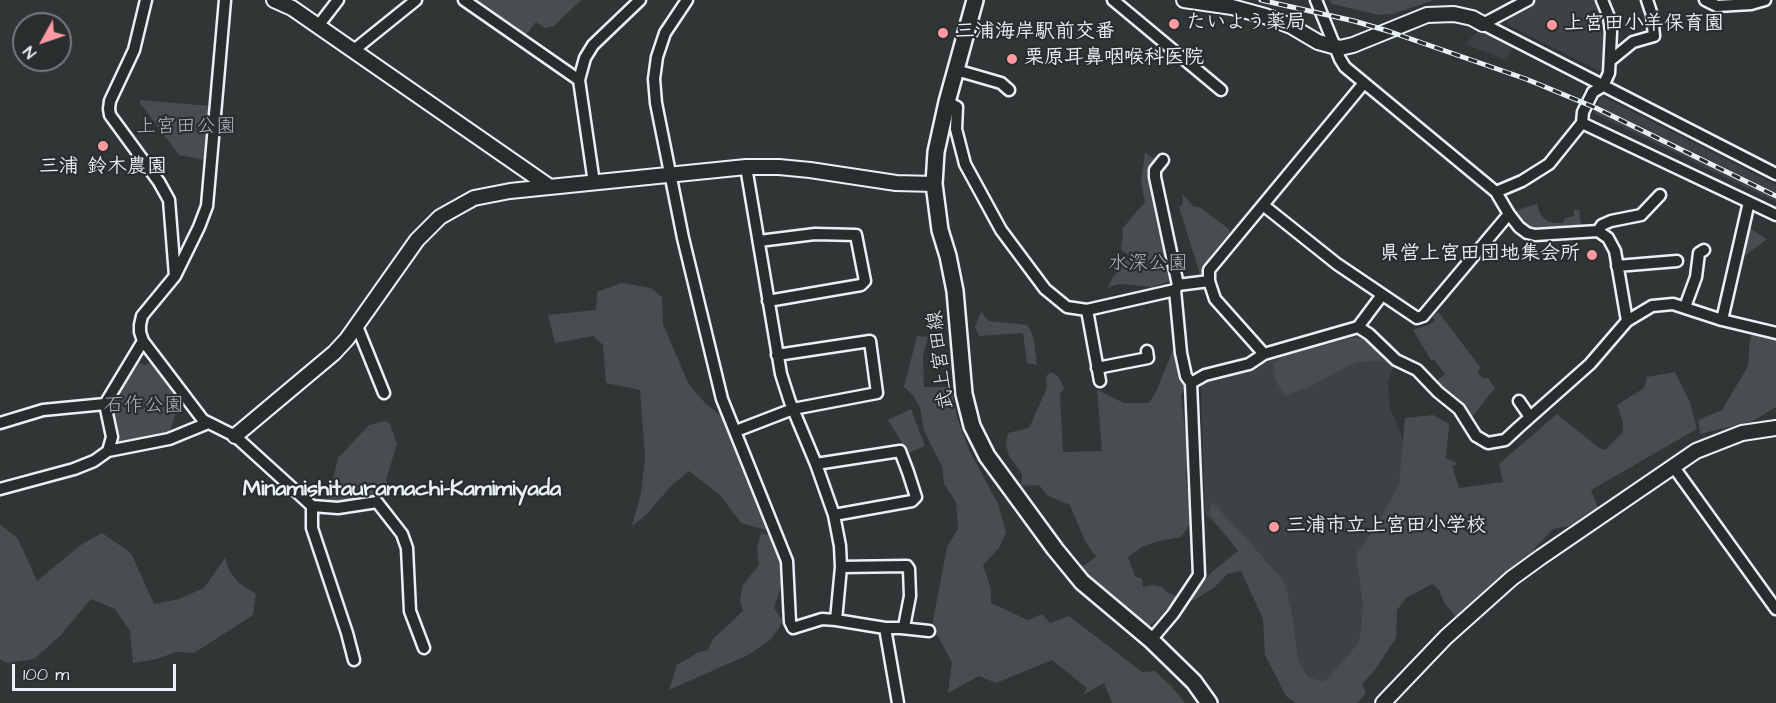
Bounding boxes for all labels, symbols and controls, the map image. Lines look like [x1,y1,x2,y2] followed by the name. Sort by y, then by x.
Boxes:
[12,12,72,72] north arrow
[1186,12,1306,36] place label: たいよう薬局
[1564,13,1724,37] place label: 上宮田小羊保育園
[1167,17,1181,31] marker: たいよう薬局
[1545,18,1559,32] marker: 上宮田小羊保育園
[955,21,1115,45] place label: 三浦海岸駅前交番
[936,26,950,40] marker: 三浦海岸駅前交番
[18,41,41,63] text: N
[1024,47,1204,71] place label: 栗原耳鼻咽喉科医院
[1005,52,1019,66] marker: 栗原耳鼻咽喉科医院
[136,116,236,140] park label: 上宮田公園
[96,139,110,153] marker: 三浦 鈴木農園
[39,156,167,180] place label: 三浦 鈴木農園
[1380,243,1580,267] place label: 県営上宮田団地集会所
[1585,248,1599,262] marker: 県営上宮田団地集会所
[1108,253,1188,277] park label: 水深公園
[924,309,960,411] street label: 武上宮田線
[104,395,184,419] park label: 石作公園
[243,477,561,503] district label: Minamishitauramachi-Kamimiyada
[1286,515,1486,539] place label: 三浦市立上宮田小学校
[1267,520,1281,534] marker: 三浦市立上宮田小学校
[15,652,178,690] scale bar
[23,662,69,687] text: 100 m

